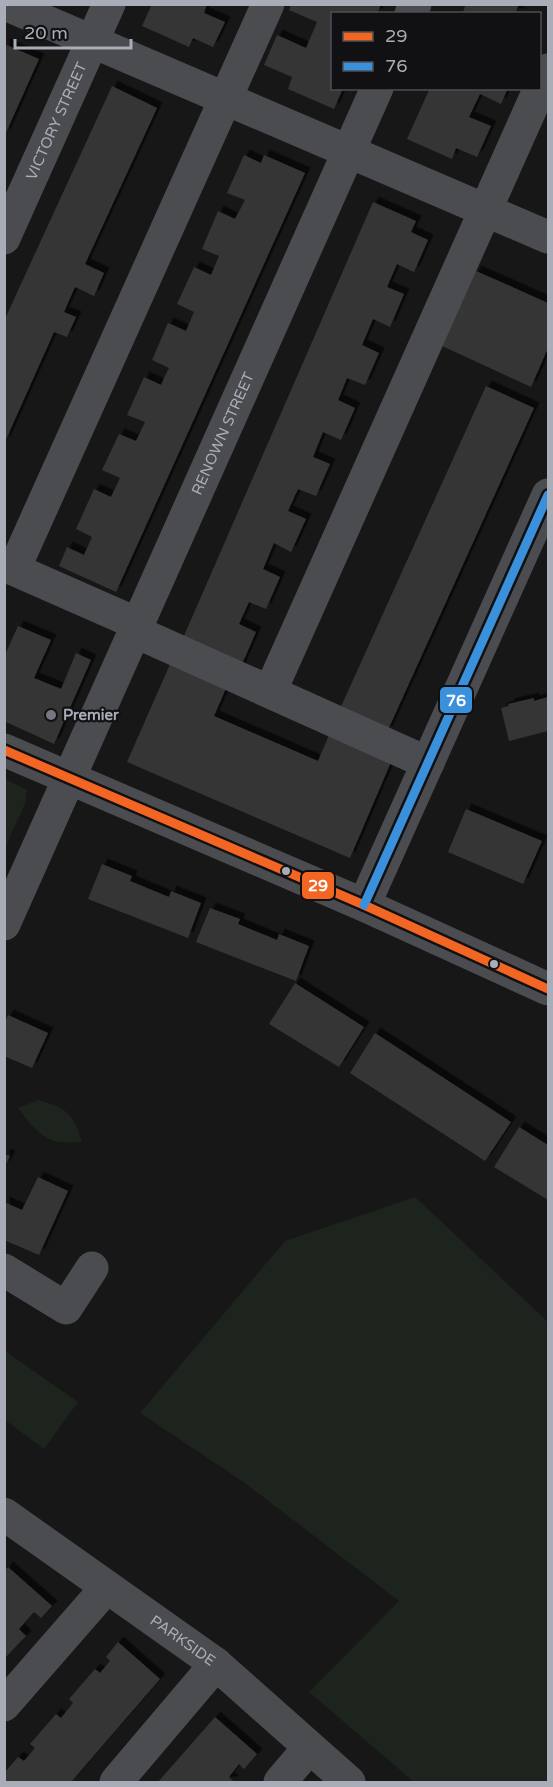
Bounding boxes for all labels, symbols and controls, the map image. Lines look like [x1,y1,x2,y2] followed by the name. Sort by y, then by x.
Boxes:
[15,12,130,50] scale bar
[331,12,541,90] legend
[24,22,68,44] text: 20 m
[385,25,408,47] text: 29
[385,55,408,77] text: 76
[22,60,91,183] street label: VICTORY STREET
[188,369,258,498] street label: RENOWN STREET
[439,686,473,714] line badge: 76
[446,691,466,711] text: 76
[63,706,119,724] place label: Premier
[44,708,58,722] marker: Premier
[280,865,292,877] unlabelled marker
[301,871,335,900] line badge: 29
[308,876,328,896] text: 29
[488,958,500,970] unlabelled marker
[147,1611,219,1670] street label: PARKSIDE

